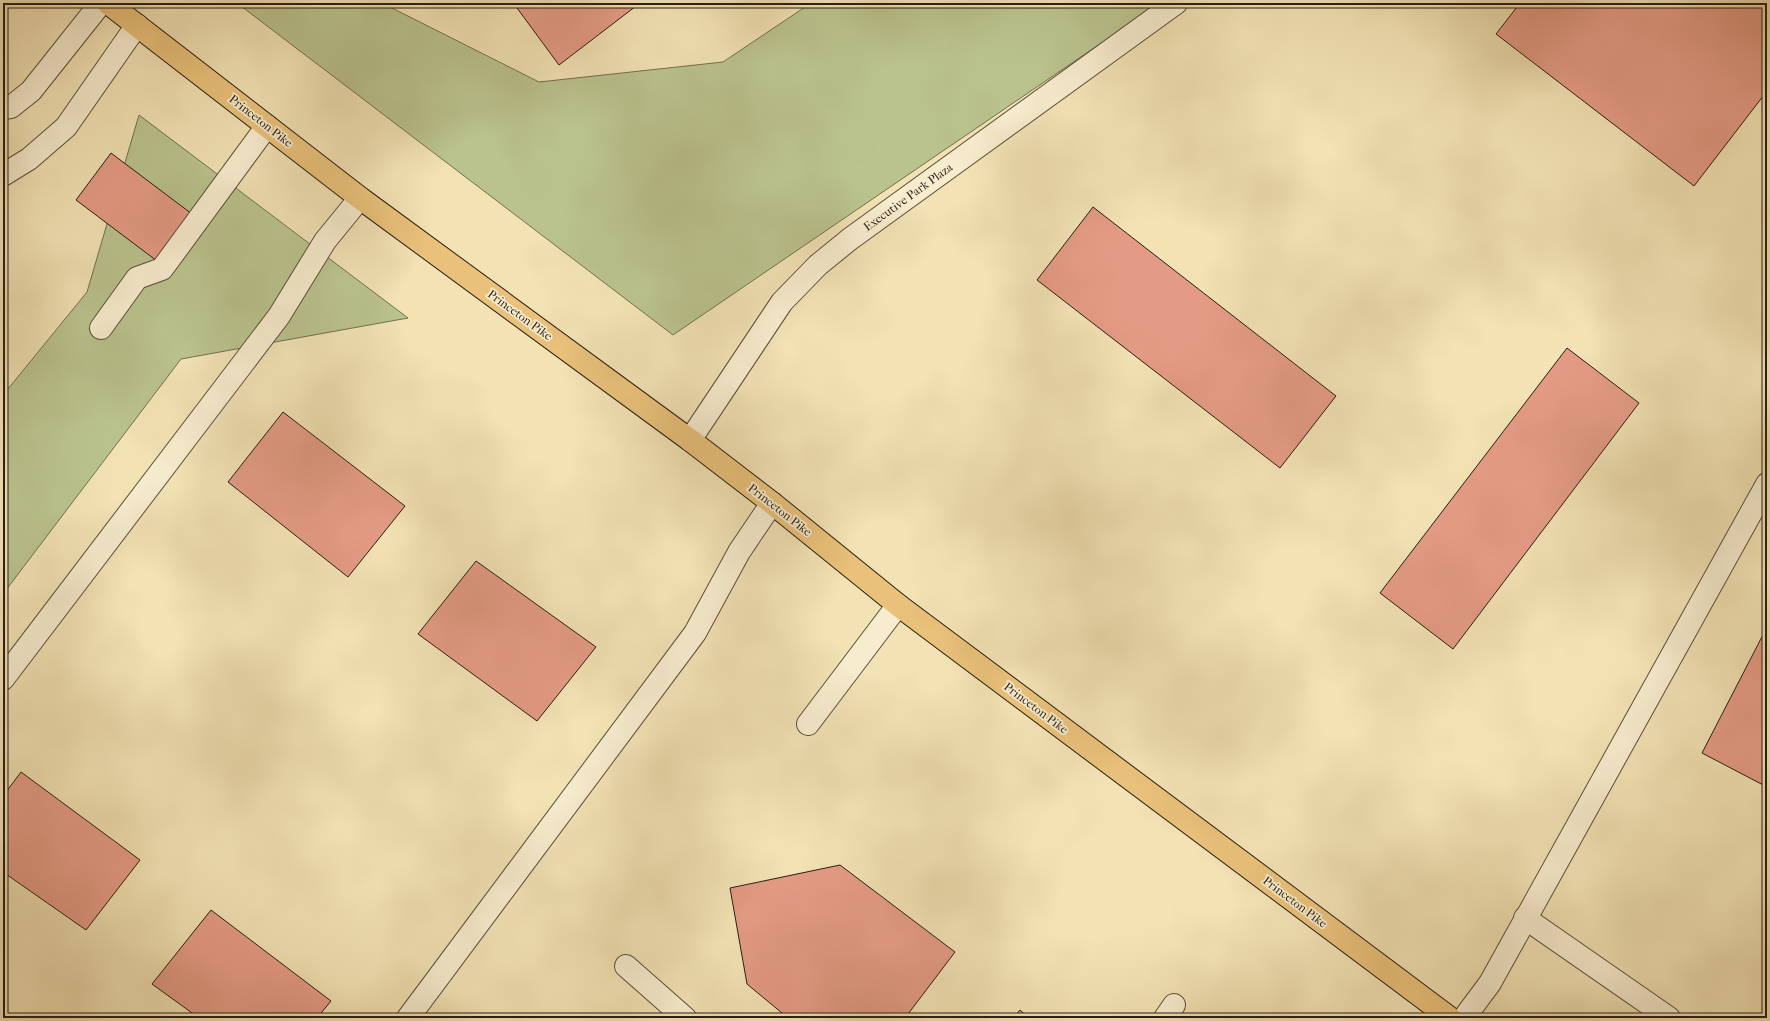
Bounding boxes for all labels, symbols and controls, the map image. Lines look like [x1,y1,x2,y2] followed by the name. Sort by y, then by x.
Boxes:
[227,92,296,150] street label: Princeton Pike
[861,160,956,234] street label: Executive Park Plaza
[485,287,555,343] street label: Princeton Pike
[746,481,815,539] street label: Princeton Pike
[1001,679,1071,737] street label: Princeton Pike
[1260,873,1330,931] street label: Princeton Pike

